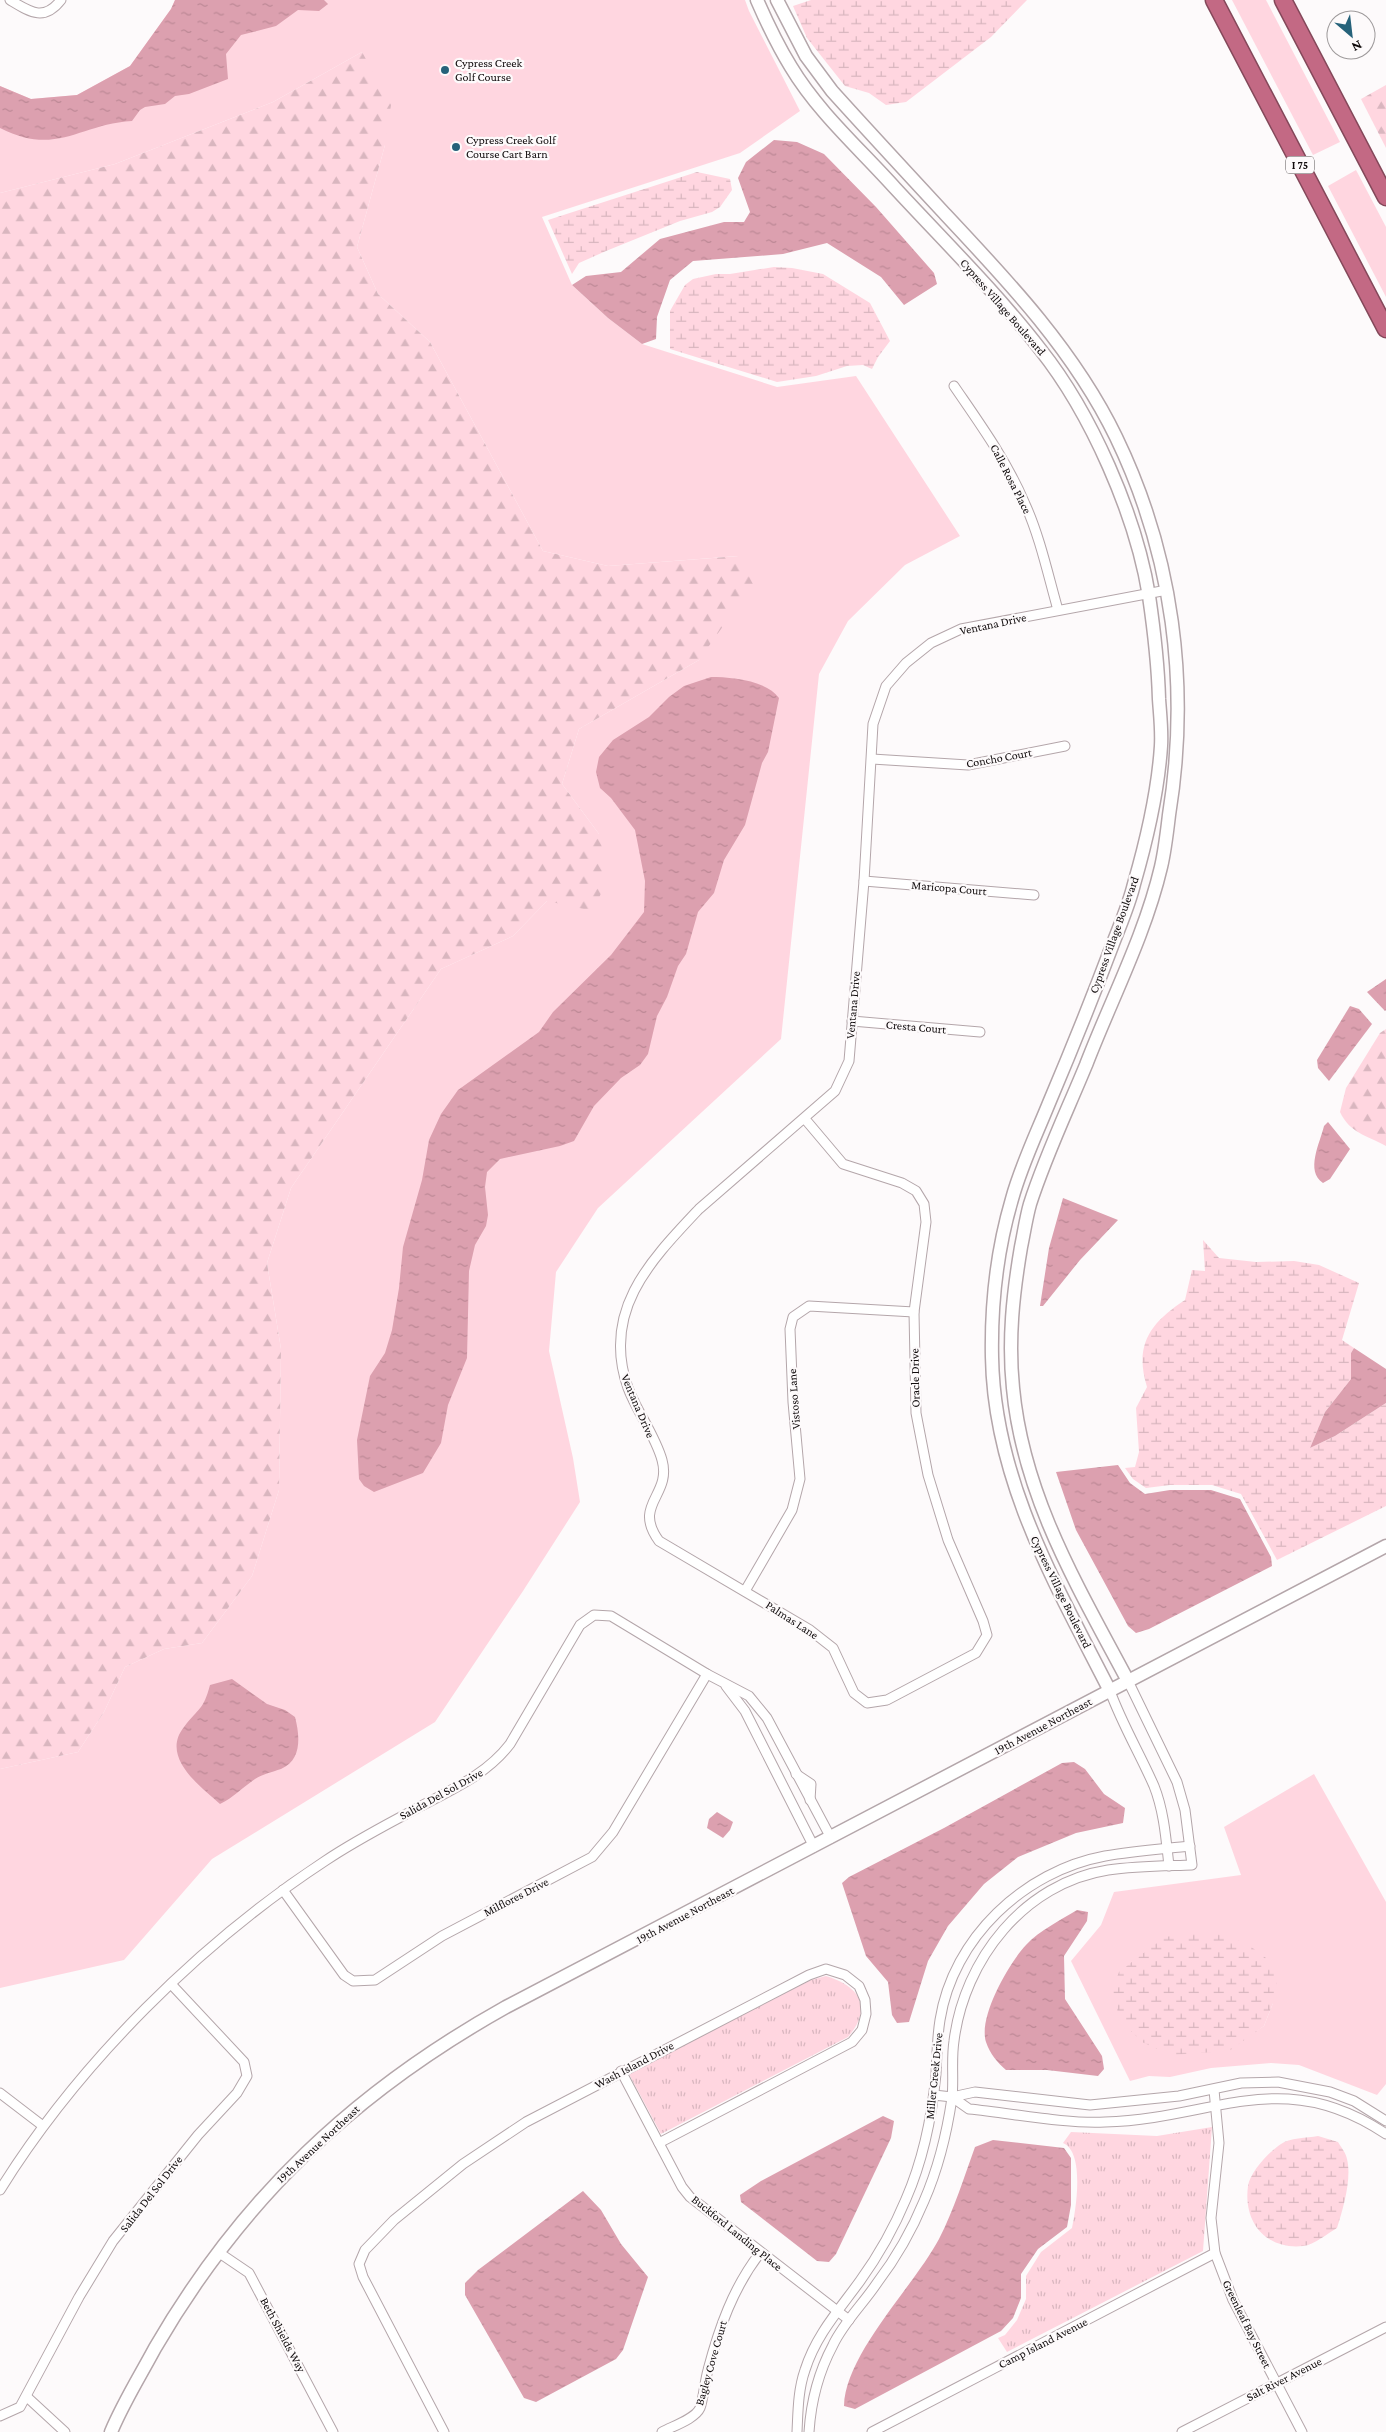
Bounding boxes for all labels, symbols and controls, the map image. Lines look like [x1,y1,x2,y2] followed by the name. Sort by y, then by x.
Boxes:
[1326,10,1376,60] north arrow
[1349,37,1365,56] text: N
[455,56,522,84] place label: Cypress Creek Golf Course
[439,64,451,76] marker: Cypress Creek Golf Course
[466,133,557,161] place label: Cypress Creek Golf Course Cart Barn
[450,141,462,153] marker: Cypress Creek Golf Course Cart Barn
[1286,156,1314,174] road number: I 75
[957,256,1049,359] street label: Cypress Village Boulevard
[987,442,1035,516] street label: Calle Rosa Place
[958,610,1028,638] street label: Ventana Drive
[965,745,1034,771] street label: Concho Court
[1086,874,1142,995] street label: Cypress Village Boulevard
[911,878,988,898] street label: Maricopa Court
[843,971,863,1039] street label: Ventana Drive
[885,1017,948,1037] street label: Cresta Court
[907,1348,923,1408] street label: Oracle Drive
[785,1368,803,1430] street label: Vistoso Lane
[618,1372,658,1440] street label: Ventana Drive
[1028,1533,1095,1651] street label: Cypress Village Boulevard
[763,1598,821,1642] street label: Palmas Lane
[992,1694,1095,1758] street label: 19th Avenue Northeast
[397,1765,485,1823] street label: Salida Del Sol Drive
[481,1875,551,1919] street label: Milflores Drive
[634,1883,737,1947] street label: 19th Avenue Northeast
[922,2032,946,2120] street label: Miller Creek Drive
[592,2038,676,2092] street label: Wash Island Drive
[274,2101,363,2186] street label: 19th Avenue Northeast
[117,2153,185,2235] street label: Salida Del Sol Drive
[689,2192,785,2274] street label: Buckford Landing Place
[1220,2278,1275,2371] street label: Greenleaf Bay Street
[257,2295,309,2375] street label: Beth Shields Way
[996,2314,1090,2372] street label: Camp Island Avenue
[692,2318,730,2407] street label: Bagley Cove Court
[1244,2354,1324,2404] street label: Salt River Avenue

